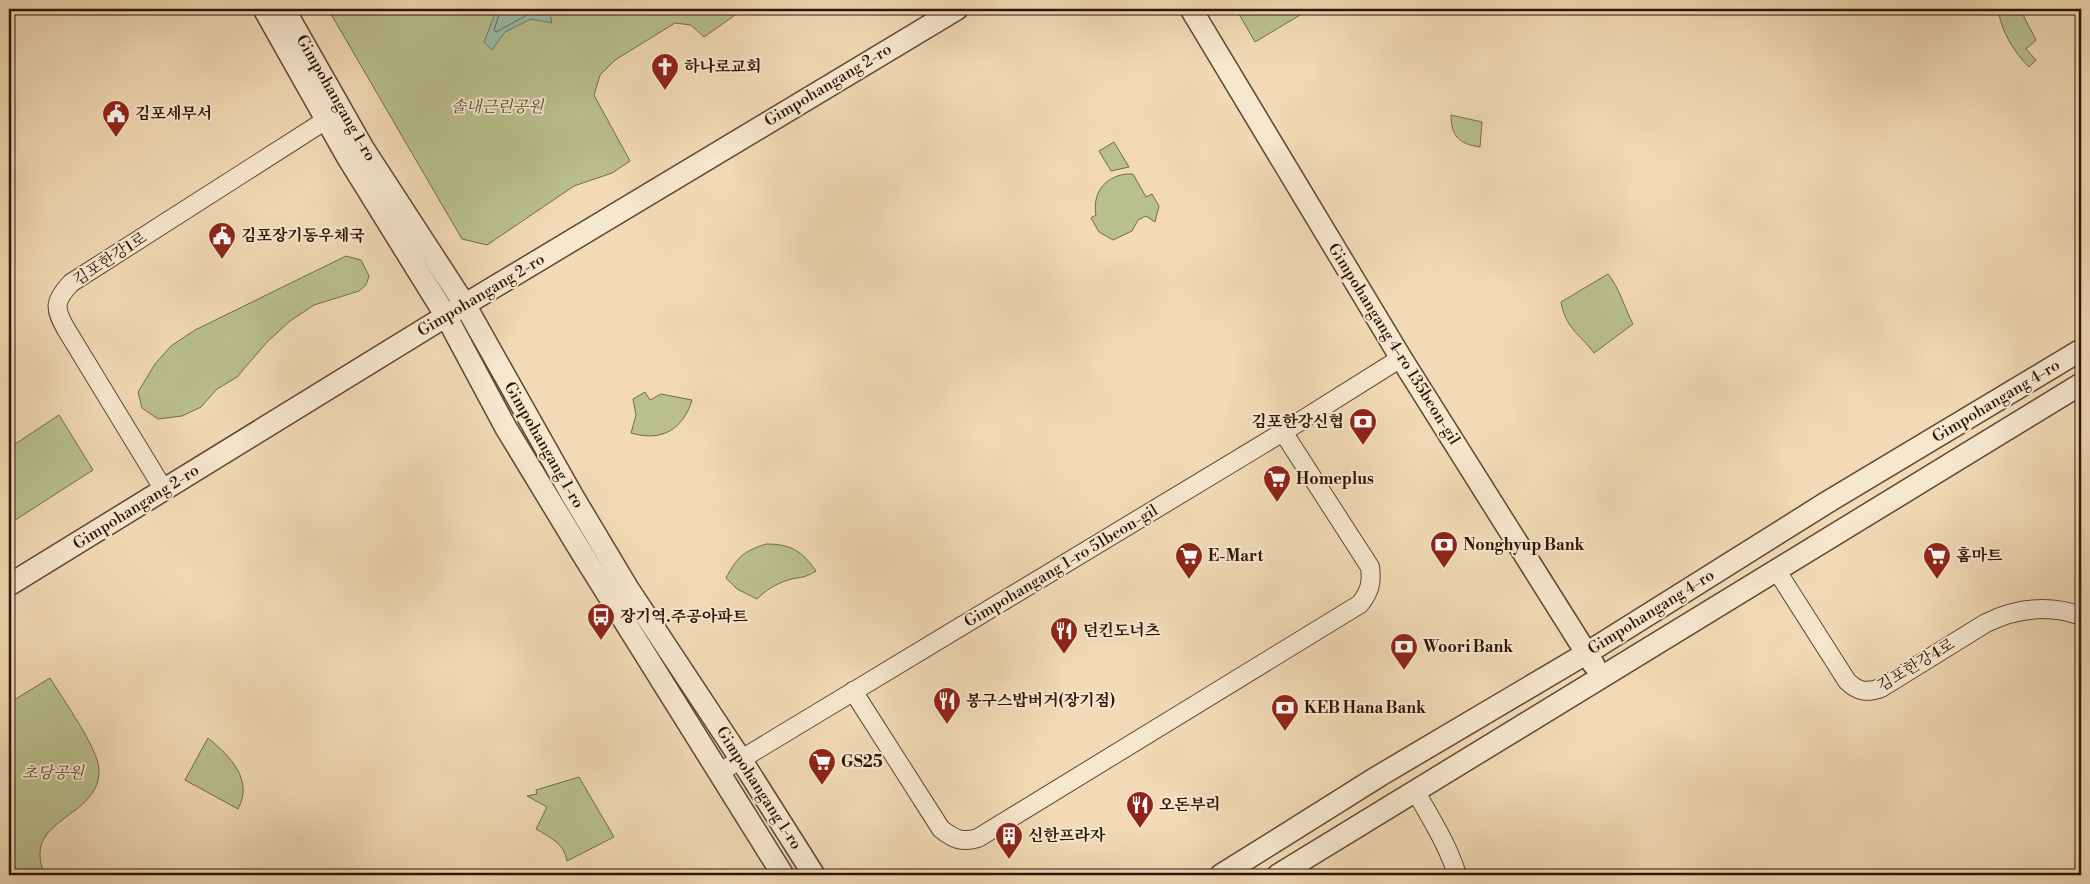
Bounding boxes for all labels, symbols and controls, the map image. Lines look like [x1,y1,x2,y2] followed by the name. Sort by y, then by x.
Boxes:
[292,31,380,165] street label: Gimpohangang 1-ro
[761,39,895,131] street label: Gimpohangang 2-ro
[650,52,680,91] church icon: 하나로교회
[684,57,761,77] place label: 하나로교회
[451,97,545,117] park label: 솔내근린공원
[101,99,131,138] public building icon: 김포세무서
[135,104,212,124] place label: 김포세무서
[207,221,237,260] public building icon: 김포장기동우체국
[241,226,365,246] place label: 김포장기동우체국
[69,227,151,290] street label: 김포한강1로
[1324,240,1465,449] street label: Gimpohangang 4-ro 135beon-gil
[414,249,548,341] street label: Gimpohangang 2-ro
[1928,355,2064,447] street label: Gimpohangang 4-ro
[500,378,588,512] street label: Gimpohangang 1-ro
[1348,407,1378,446] bank icon: 김포한강신협
[1251,412,1344,432] place label: 김포한강신협
[69,460,203,554] street label: Gimpohangang 2-ro
[1262,464,1292,503] supermarket icon: Homeplus
[1296,469,1374,489] place label: Homeplus
[961,500,1162,632] street label: Gimpohangang 1-ro 51beon-gil
[1429,530,1459,569] bank icon: Nonghyup Bank
[1463,535,1586,555] place label: Nonghyup Bank
[1174,541,1204,580] supermarket icon: E-Mart
[1922,541,1952,580] supermarket icon: 홈마트
[1208,546,1263,566] place label: E-Mart
[1956,546,2003,566] place label: 홈마트
[1584,565,1718,659] street label: Gimpohangang 4-ro
[586,602,616,641] bus stop icon: 장기역.주공아파트
[620,607,749,627] place label: 장기역.주공아파트
[1049,616,1079,655] restaurant icon: 던킨도너츠
[1083,621,1161,641] place label: 던킨도너츠
[1389,632,1419,671] bank icon: Woori Bank
[1874,634,1959,696] street label: 김포한강4로
[1422,637,1514,657] place label: Woori Bank
[932,686,962,725] restaurant icon: 봉구스밥버거(장기점)
[966,691,1115,711] place label: 봉구스밥버거(장기점)
[1270,693,1300,732] bank icon: KEB Hana Bank
[1304,698,1427,718] place label: KEB Hana Bank
[712,723,806,853] street label: Gimpohangang 1-ro
[807,747,837,786] supermarket icon: GS25
[841,752,883,772] place label: GS25
[22,763,85,783] park label: 초당공원
[1125,790,1155,829] restaurant icon: 오돈부리
[1159,795,1221,815] place label: 오돈부리
[994,821,1024,860] building icon: 신한프라자
[1028,826,1106,846] place label: 신한프라자

